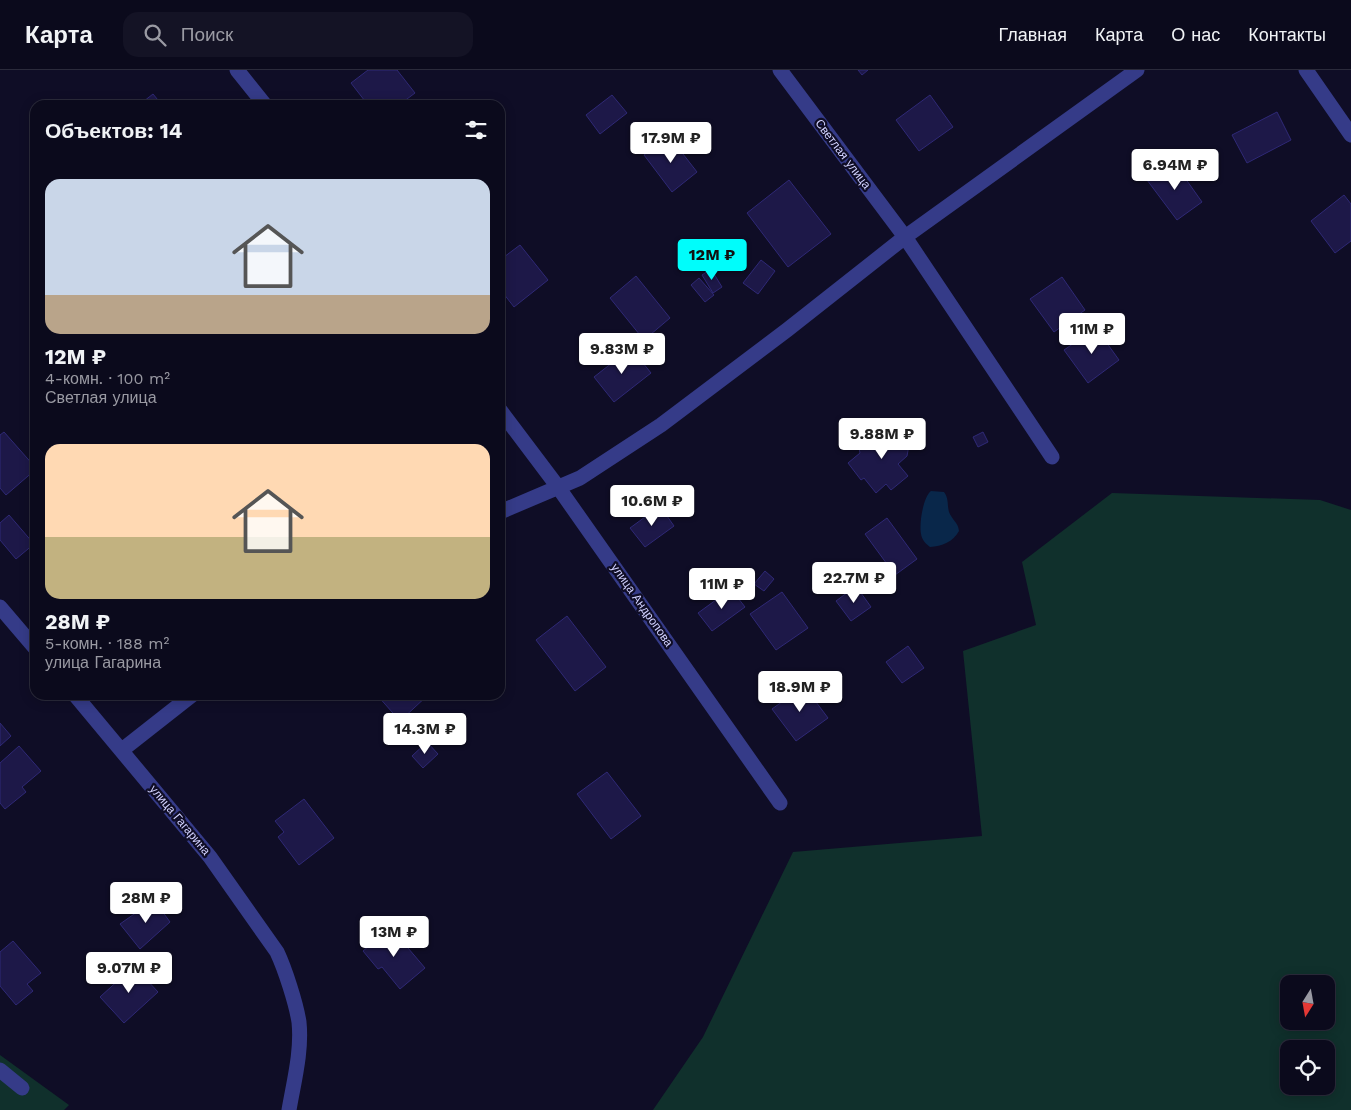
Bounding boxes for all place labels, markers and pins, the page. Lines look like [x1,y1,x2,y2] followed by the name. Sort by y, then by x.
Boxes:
[625,122,717,164] pin: 17.9M ₽
[1129,148,1221,191] pin: 6.94M ₽
[677,238,747,281] pin: 12M ₽
[1057,312,1127,355] pin: 11M ₽
[576,332,668,375] pin: 9.83M ₽
[836,418,928,460] pin: 9.88M ₽
[606,484,698,527] pin: 10.6M ₽
[808,562,900,604] pin: 22.7M ₽
[687,568,757,610] pin: 11M ₽
[754,670,846,713] pin: 18.9M ₽
[379,712,471,755] pin: 14.3M ₽
[111,882,181,924] pin: 28M ₽
[359,916,429,958] pin: 13M ₽
[83,952,175,994] pin: 9.07M ₽

